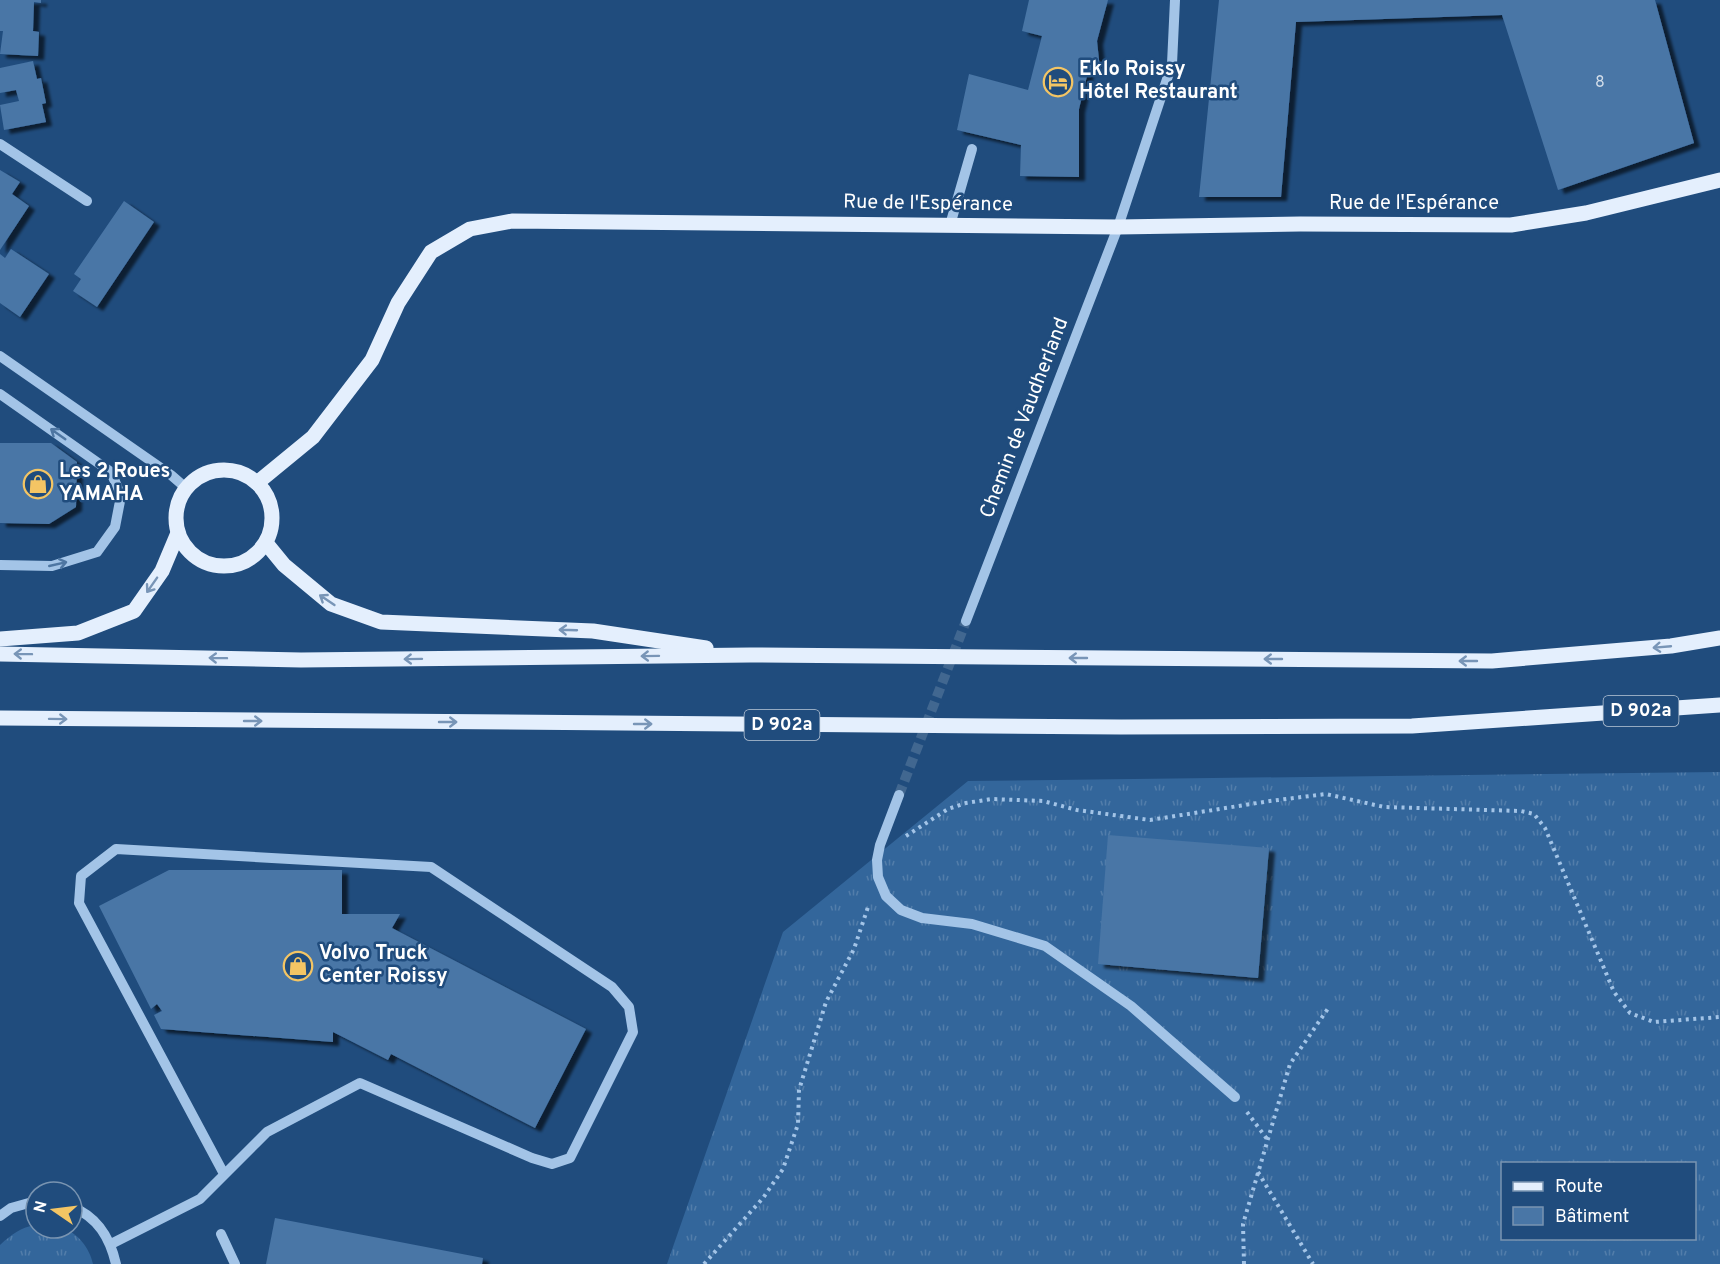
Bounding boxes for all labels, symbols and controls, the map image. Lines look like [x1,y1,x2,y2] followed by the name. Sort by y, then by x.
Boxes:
[1079,57,1238,106] place label: Eklo Roissy Hôtel Restaurant
[1042,66,1074,98] hotel icon: Eklo Roissy Hôtel Restaurant
[1595,73,1605,93] house number: 8
[843,190,1013,218] street label: Rue de l'Espérance
[1329,191,1499,217] street label: Rue de l'Espérance
[975,314,1075,522] street label: Chemin de Vaudherland
[50,428,66,440] one-way arrow
[59,459,170,508] place label: Les 2 Roues YAMAHA
[22,468,54,500] shop icon: Les 2 Roues YAMAHA
[48,557,67,569] one-way arrow
[146,577,158,593] one-way arrow
[320,594,336,606] one-way arrow
[558,624,578,636] one-way arrow
[1653,642,1673,653] one-way arrow
[13,649,33,660] one-way arrow
[640,650,660,662] one-way arrow
[208,652,228,664] one-way arrow
[1068,652,1088,664] one-way arrow
[403,653,423,665] one-way arrow
[1263,654,1283,665] one-way arrow
[1458,655,1478,667] one-way arrow
[1604,696,1678,726] road number: D 902a
[744,710,820,740] road number: D 902a
[48,713,68,725] one-way arrow
[243,715,263,727] one-way arrow
[438,716,458,728] one-way arrow
[633,718,653,730] one-way arrow
[319,941,448,990] place label: Volvo Truck Center Roissy
[282,950,314,982] shop icon: Volvo Truck Center Roissy
[1501,1162,1696,1240] legend
[1555,1176,1603,1199] text: Route
[24,1180,84,1240] north arrow
[30,1199,52,1215] text: N
[1555,1206,1629,1229] text: Bâtiment

